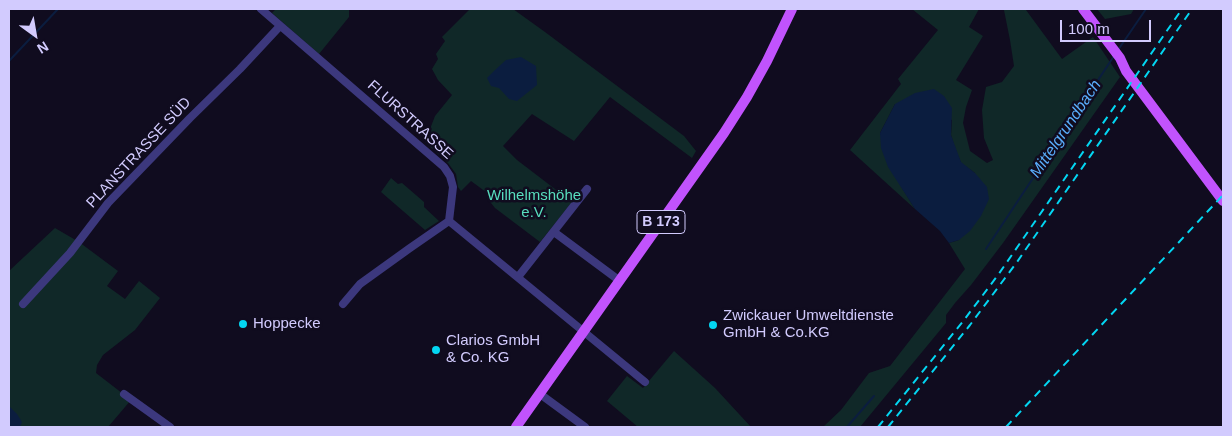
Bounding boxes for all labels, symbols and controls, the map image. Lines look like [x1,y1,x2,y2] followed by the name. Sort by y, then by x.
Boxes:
[10,10,60,60] north arrow
[1062,10,1153,42] scale bar
[1068,20,1110,37] text: 100 m
[34,38,51,57] text: N
[1026,76,1106,182] water label: Mittelgrundbach
[363,77,457,163] street label: FLURSTRASSE
[83,94,195,212] street label: PLANSTRASSE SÜD
[487,187,581,222] park label: Wilhelmshöhe e.V.
[637,210,685,233] road number: B 173
[723,307,894,342] place label: Zwickauer Umweltdienste GmbH & Co.KG
[253,315,321,333] place label: Hoppecke
[237,318,249,330] marker: Hoppecke
[707,319,719,331] marker: Zwickauer Umweltdienste GmbH & Co.KG
[446,332,540,367] place label: Clarios GmbH & Co. KG
[430,344,442,356] marker: Clarios GmbH & Co. KG

